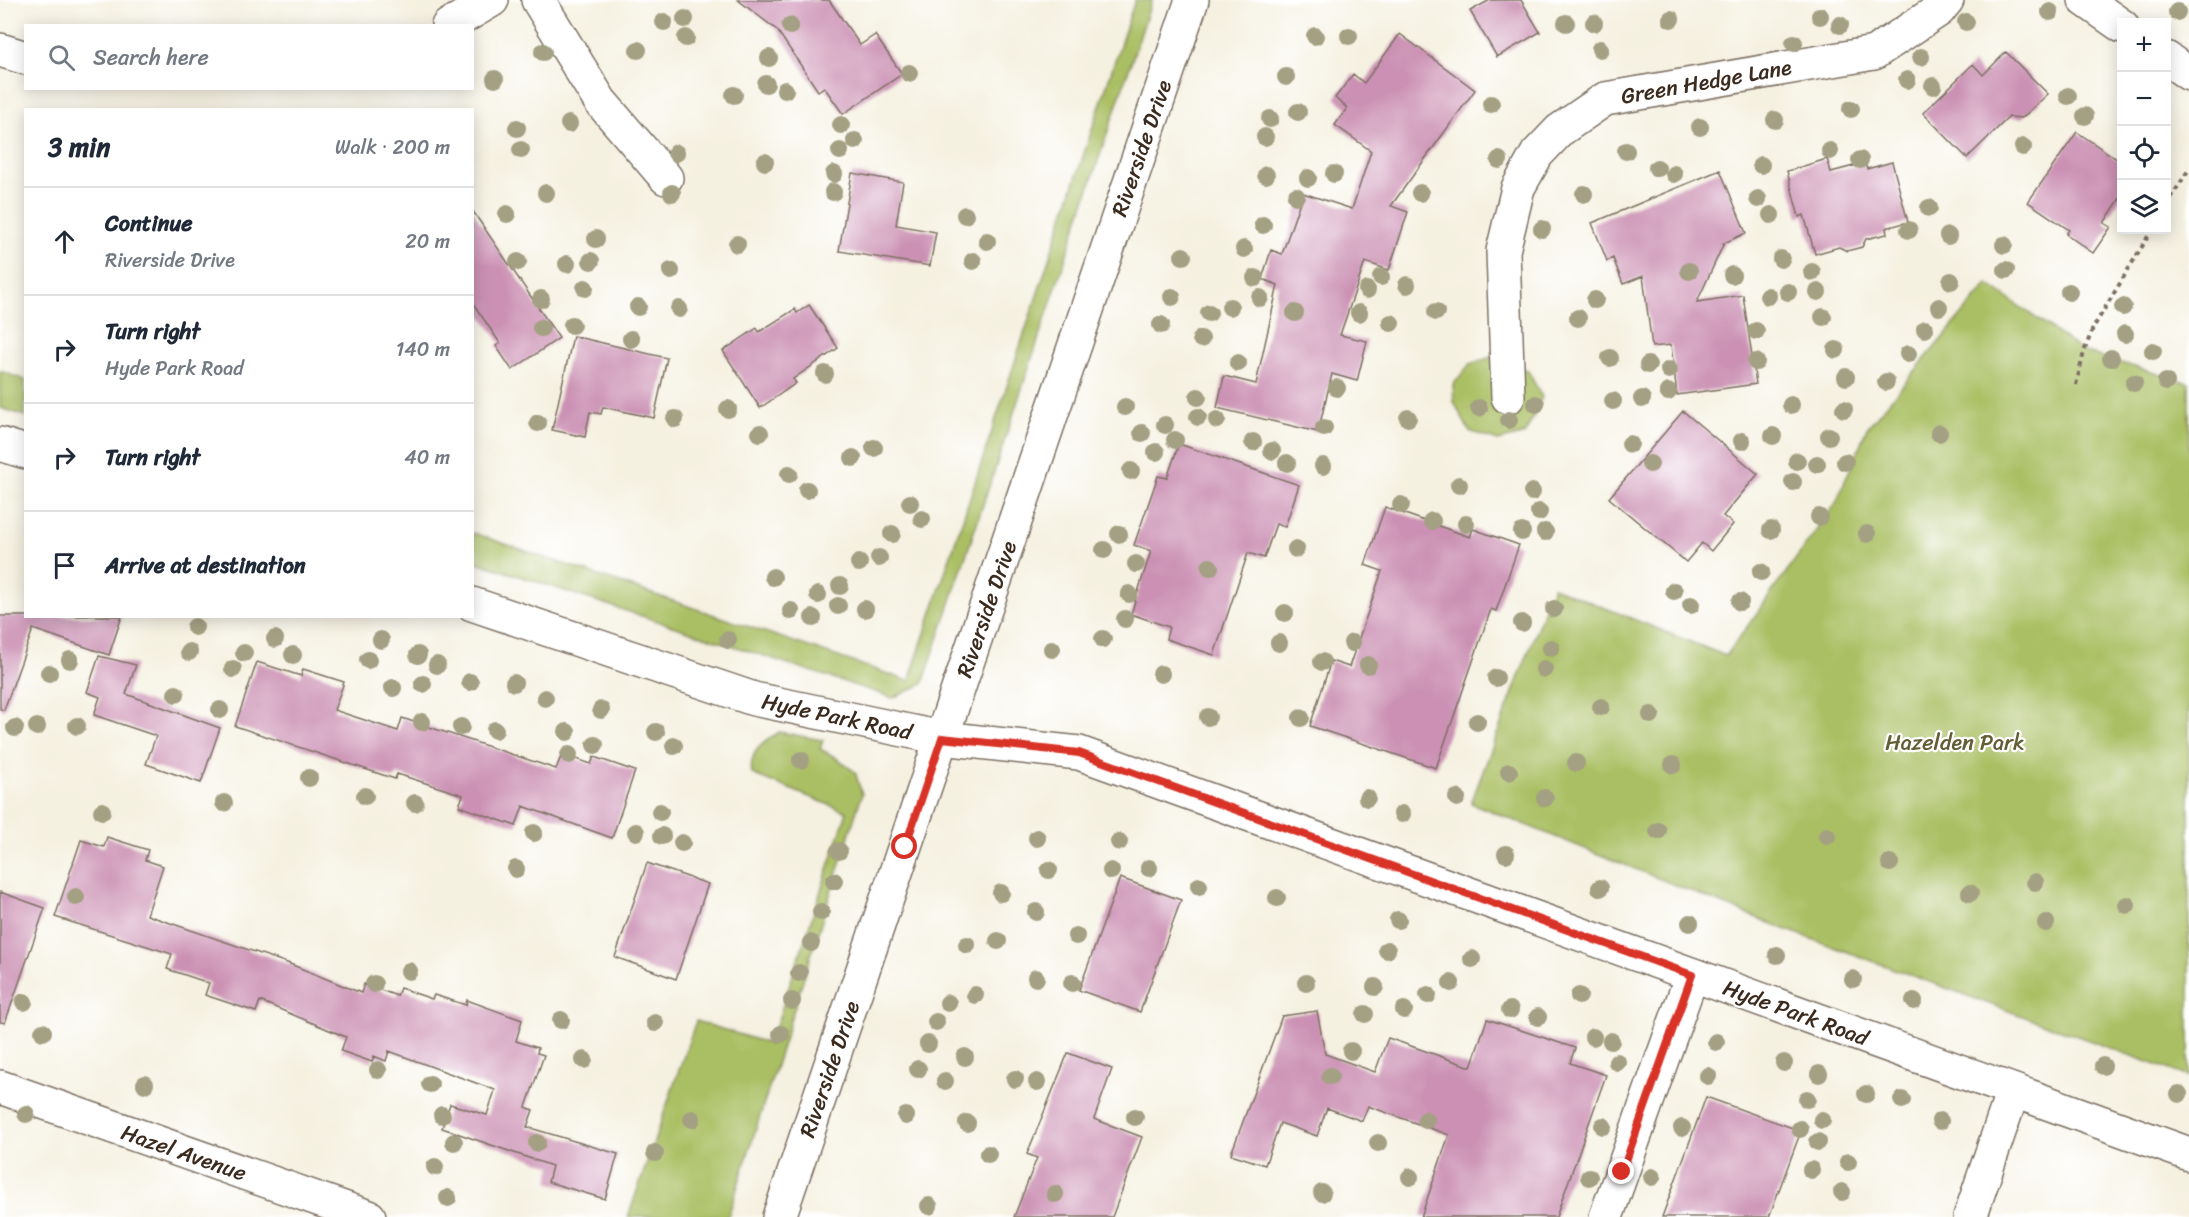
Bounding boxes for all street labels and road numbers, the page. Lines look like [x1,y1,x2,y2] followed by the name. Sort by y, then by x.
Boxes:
[1618,47,1795,116] street label: Green Hedge Lane
[1100,74,1183,222] street label: Riverside Drive
[945,535,1028,683] street label: Riverside Drive
[758,682,917,752] street label: Hyde Park Road
[1717,968,1876,1057] street label: Hyde Park Road
[788,995,871,1143] street label: Riverside Drive
[116,1113,252,1192] street label: Hazel Avenue

